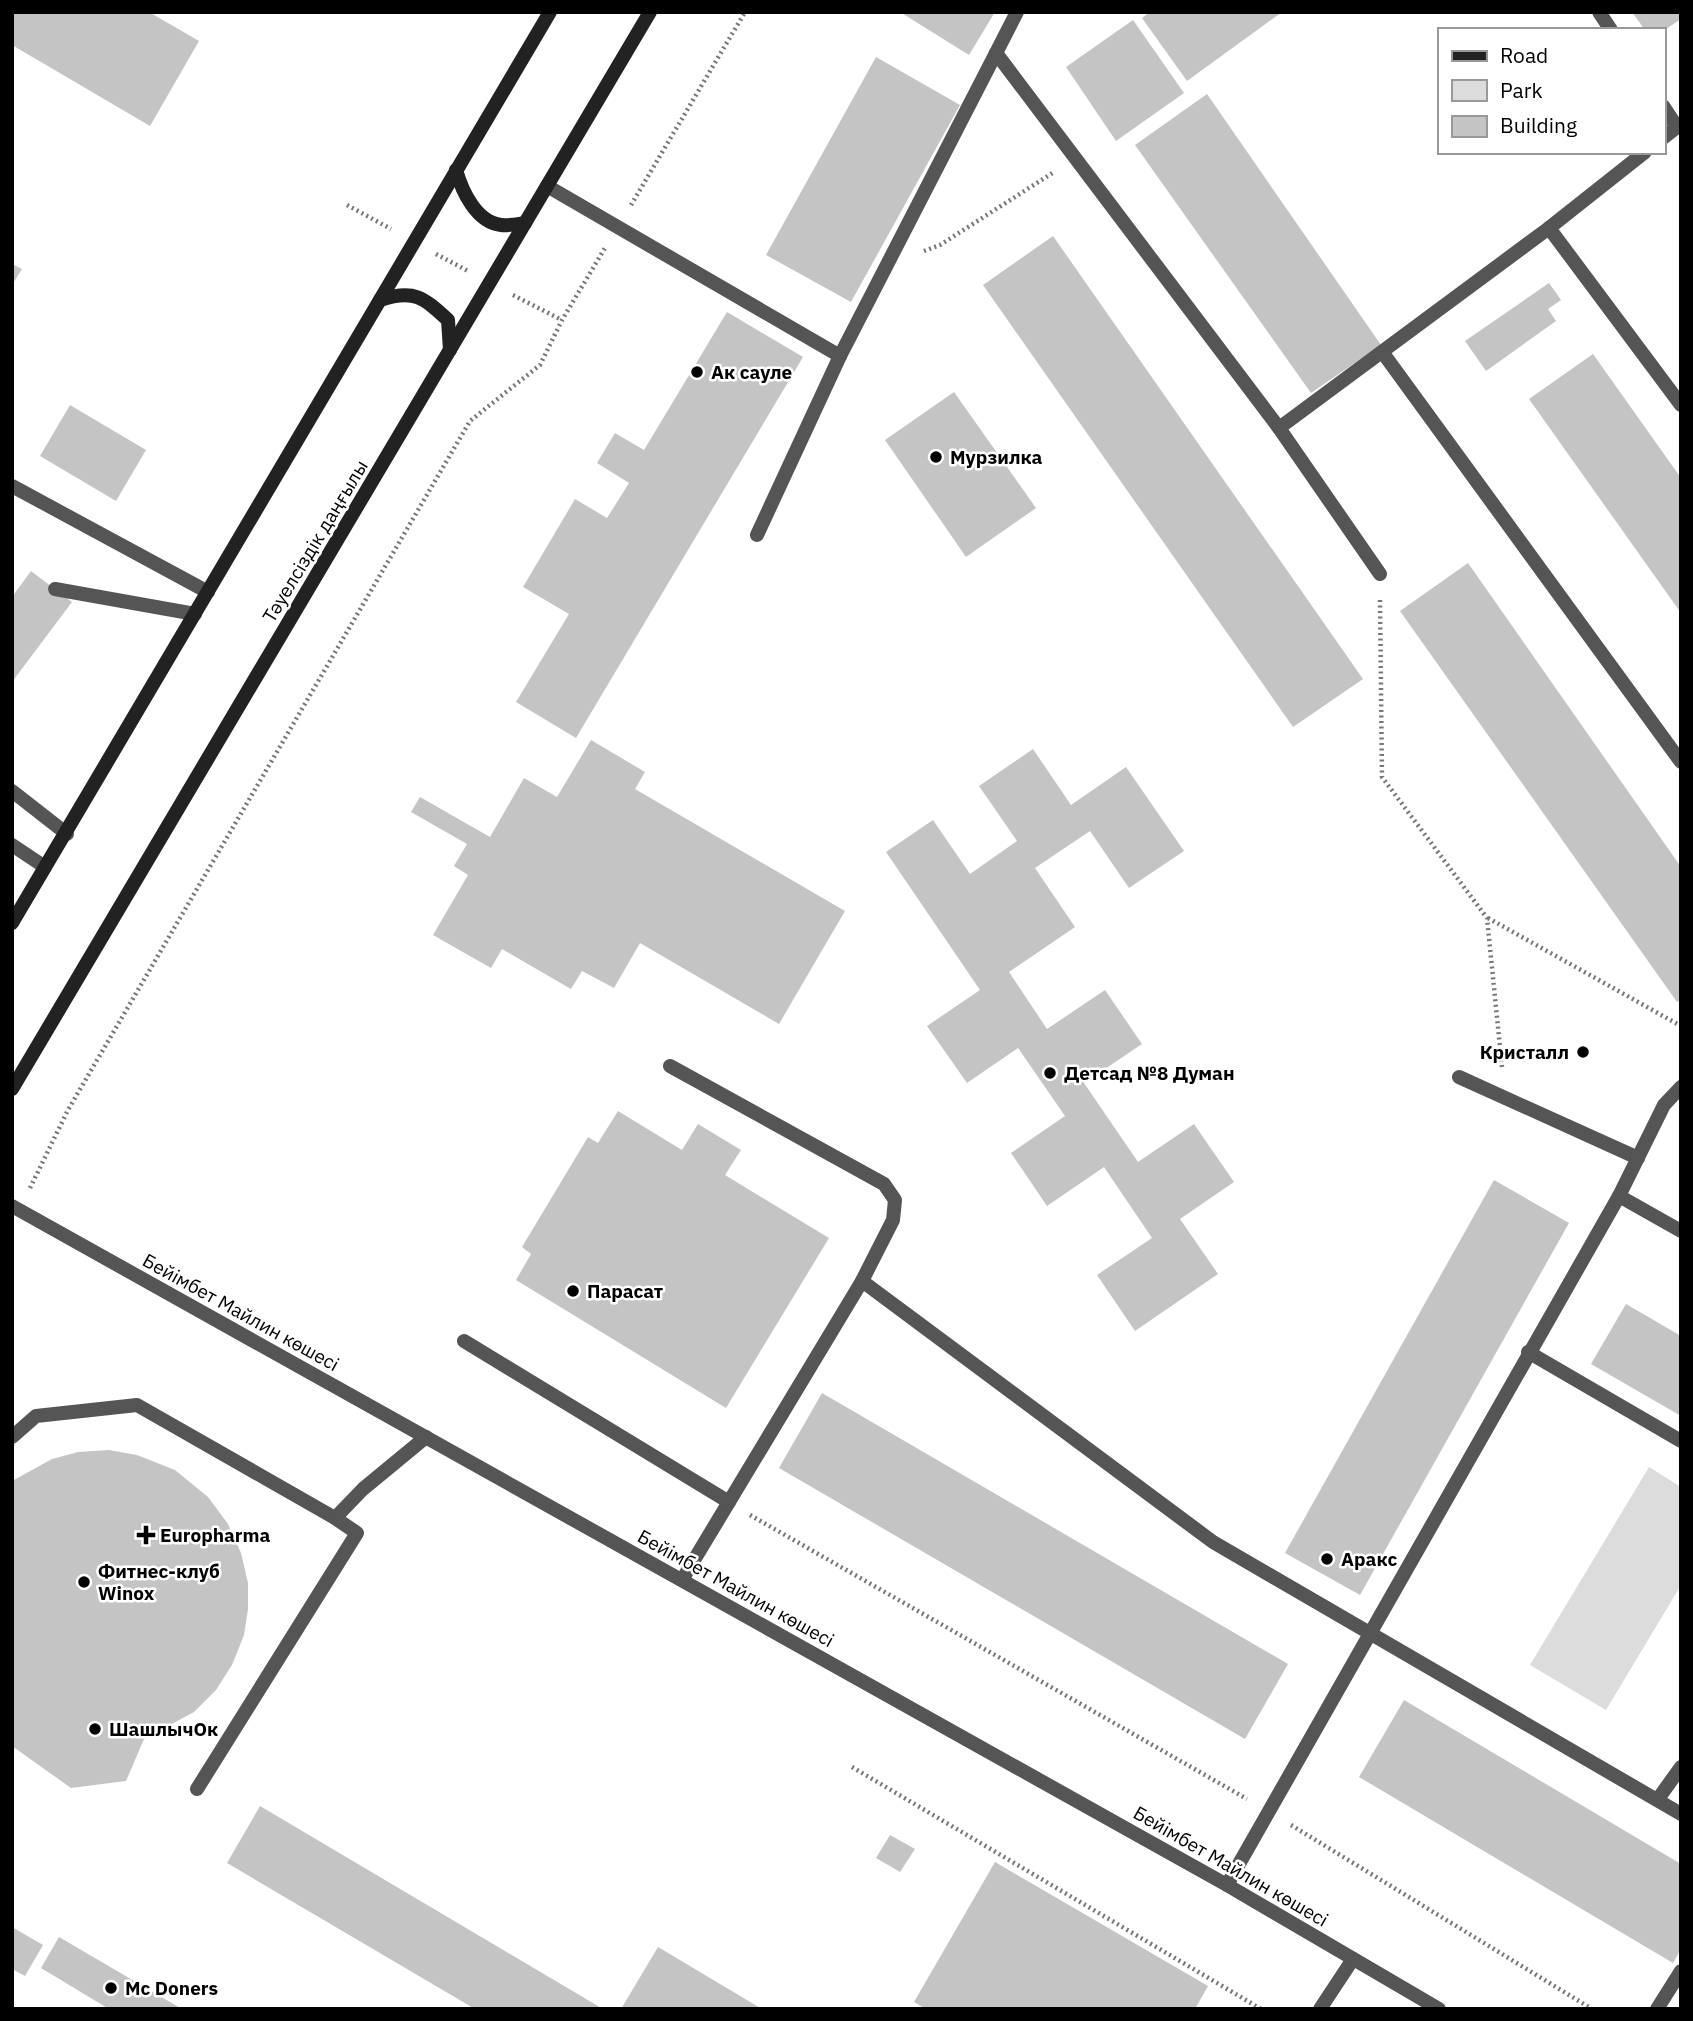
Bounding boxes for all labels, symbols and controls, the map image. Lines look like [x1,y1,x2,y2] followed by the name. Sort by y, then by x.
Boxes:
[1438,28,1665,154] legend
[1500,41,1548,69] text: Road
[1500,76,1543,104] text: Park
[1500,111,1577,139] text: Building
[711,360,792,384] place label: Ак сауле
[689,364,705,380] marker: Ак сауле
[950,445,1043,469] place label: Мурзилка
[928,449,944,465] marker: Мурзилка
[257,455,373,627] street label: Тәуелсіздік даңғылы
[1480,1040,1569,1064] place label: Кристалл
[1575,1044,1591,1060] marker: Кристалл
[1064,1061,1235,1085] place label: Детсад №8 Думан
[1042,1065,1058,1081] marker: Детсад №8 Думан
[139,1248,343,1376] street label: Бейімбет Майлин көшесі
[587,1279,663,1303] place label: Парасат
[565,1283,581,1299] marker: Парасат
[160,1523,271,1547] place label: Europharma
[634,1524,838,1652] street label: Бейімбет Майлин көшесі
[138,1527,154,1543] marker: Europharma
[1341,1547,1397,1571] place label: Аракс
[1319,1551,1335,1567] marker: Аракс
[98,1559,220,1605] place label: Фитнес-клуб Winox
[76,1574,92,1590] marker: Фитнес-клуб Winox
[109,1717,218,1741] place label: ШашлычОк
[87,1721,103,1737] marker: ШашлычОк
[1129,1800,1333,1932] street label: Бейімбет Майлин көшесі
[125,1976,218,2000] place label: Mc Doners
[103,1980,119,1996] marker: Mc Doners

